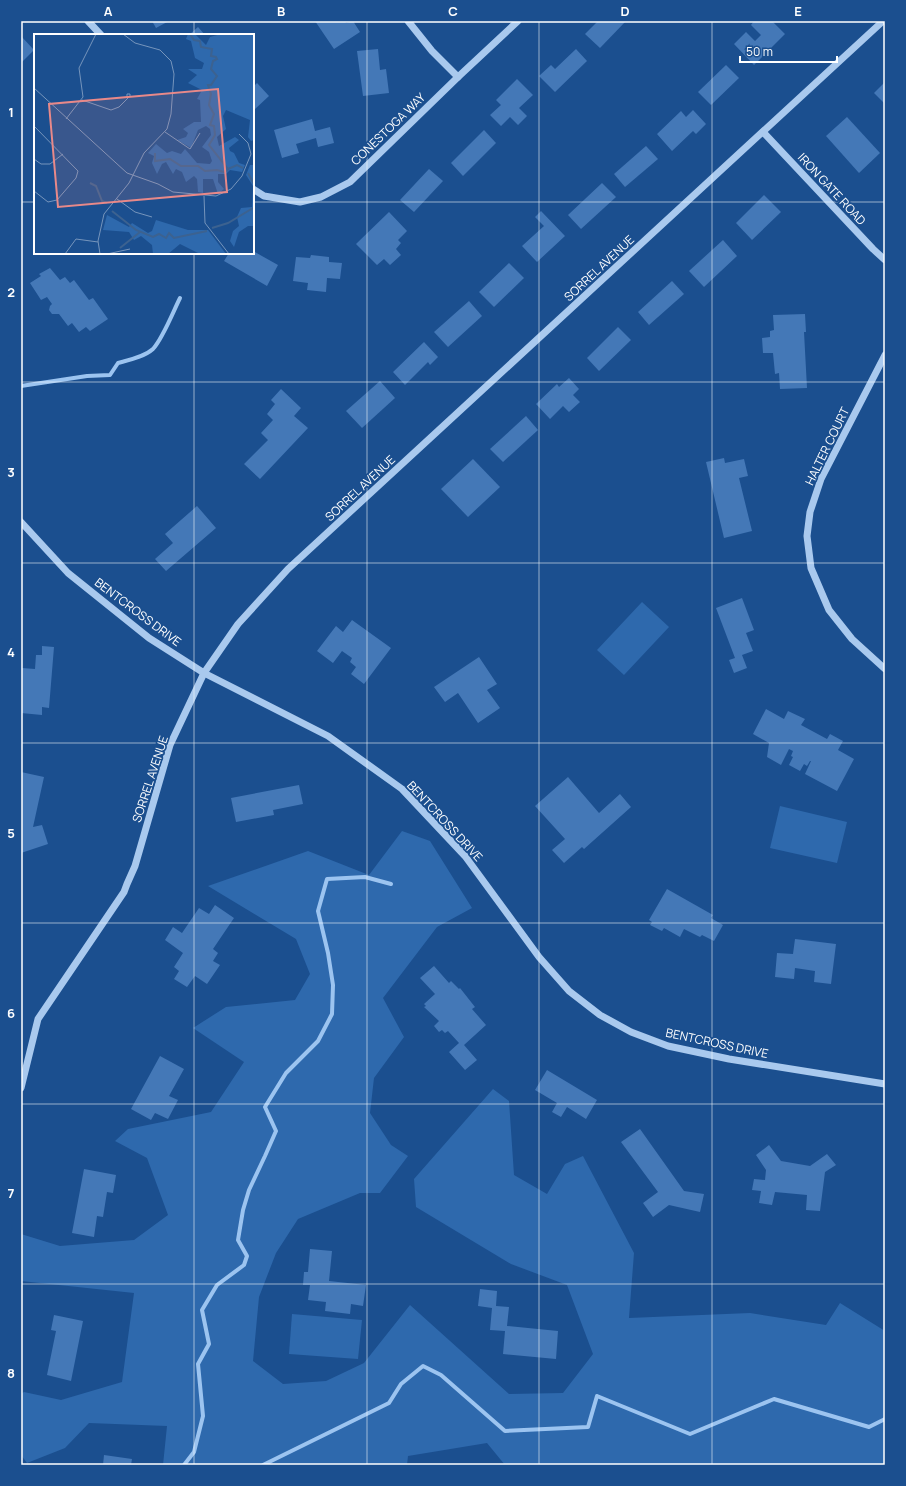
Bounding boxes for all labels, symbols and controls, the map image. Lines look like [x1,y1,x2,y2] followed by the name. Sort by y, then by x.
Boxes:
[104,2,113,20] text: A
[277,2,285,20] text: B
[448,2,458,20] text: C
[620,2,630,20] text: D
[794,2,802,20] text: E
[34,34,254,254] inset map
[740,38,837,64] scale bar
[746,43,773,60] text: 50 m
[347,89,429,169] street label: CONESTOGA WAY
[8,103,14,121] text: 1
[794,149,870,229] street label: IRON GATE ROAD
[560,231,638,305] street label: SORREL AVENUE
[7,283,15,301] text: 2
[801,403,854,488] street label: HALTER COURT
[321,451,399,525] street label: SORREL AVENUE
[7,463,15,481] text: 3
[91,574,185,650] street label: BENTCROSS DRIVE
[7,643,15,661] text: 4
[128,733,172,825] street label: SORREL AVENUE
[403,777,487,865] street label: BENTCROSS DRIVE
[7,824,15,842] text: 5
[7,1004,15,1022] text: 6
[664,1024,770,1062] street label: BENTCROSS DRIVE
[8,1184,15,1202] text: 7
[7,1364,15,1382] text: 8

